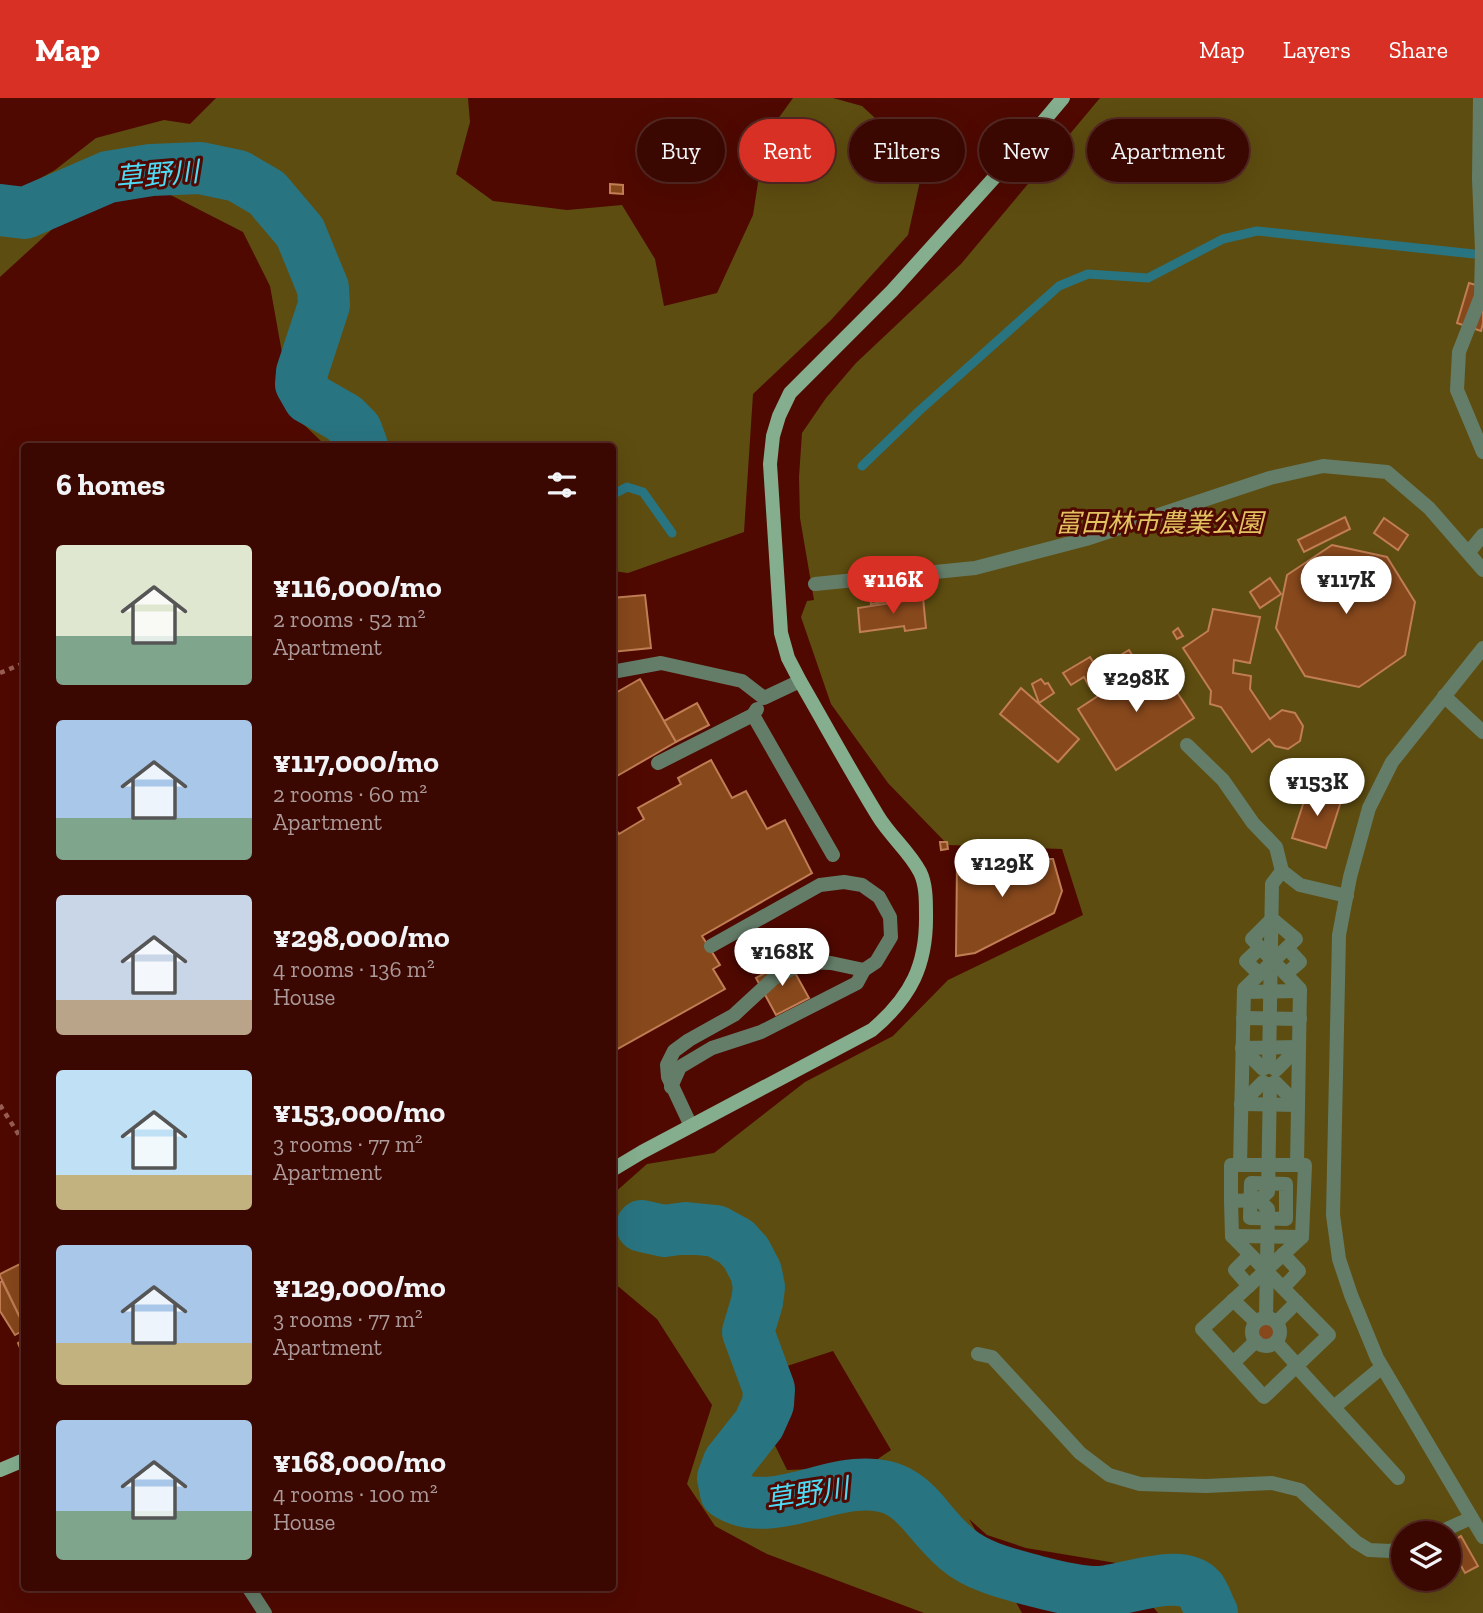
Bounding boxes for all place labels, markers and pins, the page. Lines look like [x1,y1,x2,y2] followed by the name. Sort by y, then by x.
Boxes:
[844,556,942,616] pin: ¥116K
[1297,556,1395,616] pin: ¥117K
[1087,654,1185,714] pin: ¥298K
[1268,758,1366,818] pin: ¥153K
[953,840,1051,899] pin: ¥129K
[733,928,831,988] pin: ¥168K

